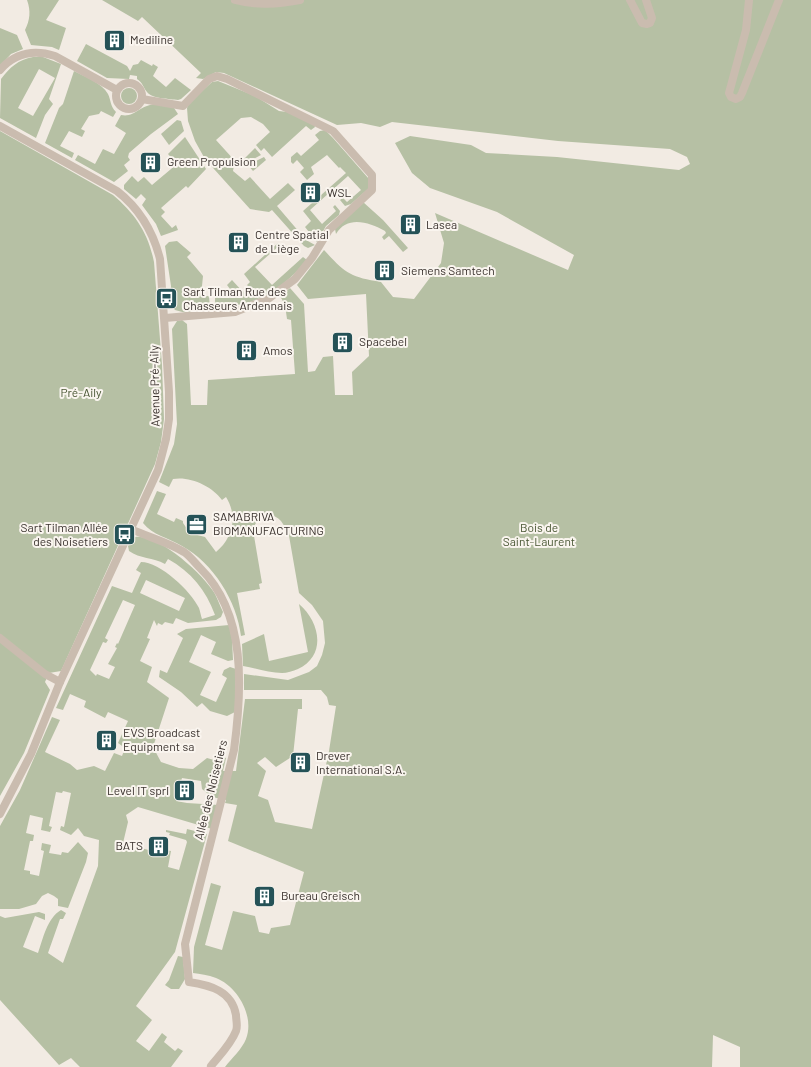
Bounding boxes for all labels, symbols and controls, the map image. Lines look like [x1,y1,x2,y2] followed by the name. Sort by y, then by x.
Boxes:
[102,28,126,52] building icon: Mediline
[130,32,173,46] place label: Mediline
[139,150,163,174] building icon: Green Propulsion
[167,154,256,168] place label: Green Propulsion
[299,181,323,205] building icon: WSL
[327,185,351,199] place label: WSL
[398,213,422,237] building icon: Lasea
[426,217,457,231] place label: Lasea
[255,227,329,255] place label: Centre Spatial de Liège
[227,230,251,254] building icon: Centre Spatial de Liège
[373,259,397,283] building icon: Siemens Samtech
[401,263,495,277] place label: Siemens Samtech
[183,284,292,312] place label: Sart Tilman Rue des Chasseurs Ardennais
[155,287,179,311] bus stop icon: Sart Tilman Rue des Chasseurs Ardennais
[331,330,355,354] building icon: Spacebel
[359,334,407,348] place label: Spacebel
[235,339,259,363] building icon: Amos
[263,343,293,357] place label: Amos
[146,345,162,427] street label: Avenue Pré-Aily
[60,385,102,399] park label: Pré-Aily
[213,509,324,537] place label: SAMABRIVA BIOMANUFACTURING
[185,512,209,536] office icon: SAMABRIVA BIOMANUFACTURING
[21,520,108,548] place label: Sart Tilman Allée des Noisetiers
[503,520,575,548] park label: Bois de Saint-Laurent
[112,523,136,547] bus stop icon: Sart Tilman Allée des Noisetiers
[123,725,200,753] place label: EVS Broadcast Equipment sa
[95,728,119,752] building icon: EVS Broadcast Equipment sa
[191,738,229,841] street label: Allée des Noisetiers
[316,748,406,776] place label: Drever International S.A.
[288,751,312,775] building icon: Drever International S.A.
[173,779,197,803] building icon: Level IT sprl
[107,783,169,797] place label: Level IT sprl
[147,834,171,858] building icon: BATS
[115,838,143,852] place label: BATS
[253,884,277,908] building icon: Bureau Greisch
[281,888,360,902] place label: Bureau Greisch

